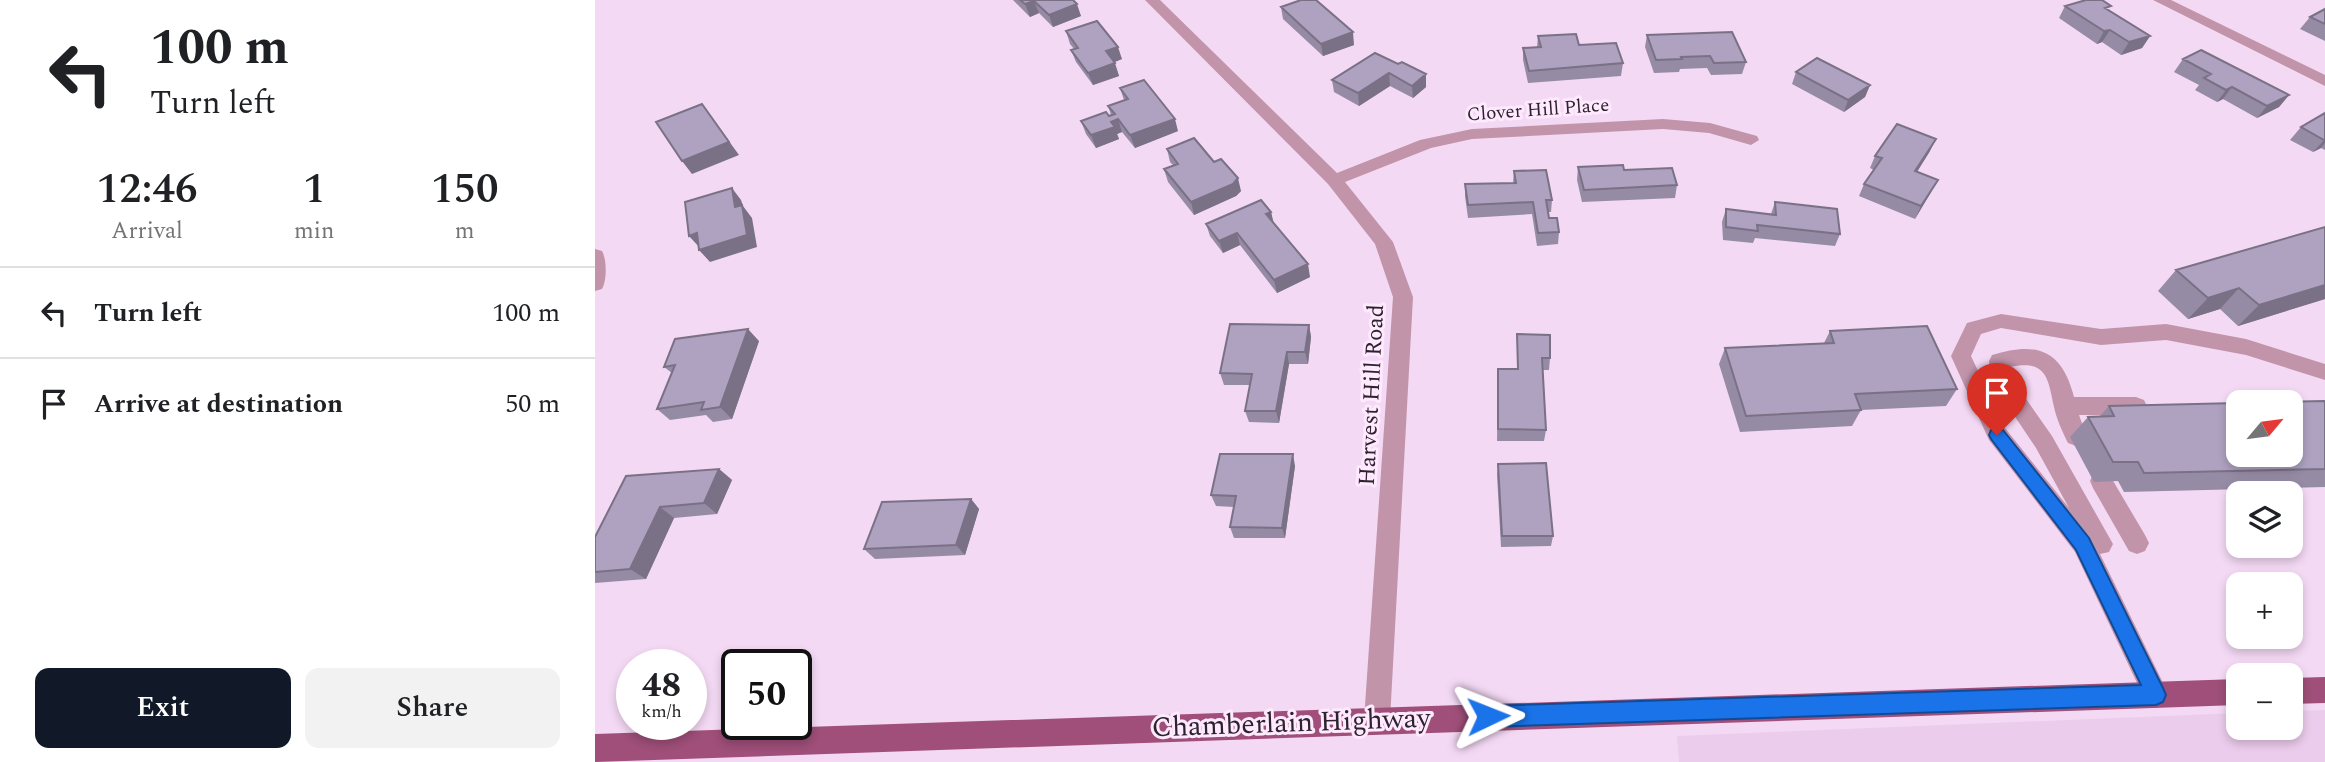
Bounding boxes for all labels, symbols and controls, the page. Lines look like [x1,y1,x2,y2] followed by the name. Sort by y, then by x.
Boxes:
[150,11,289,86] text: 100 m
[35,28,126,119] icon: left
[150,79,276,128] text: Turn left
[1466,91,1610,129] street label: Clover Hill Place
[97,158,198,221] text: 12:46
[303,158,325,221] text: 1
[431,158,498,221] text: 150
[111,214,183,249] text: Arrival
[294,214,334,249] text: min
[455,214,475,249] text: m
[94,293,202,333] text: Turn left
[492,293,560,333] text: 100 m
[35,294,73,332] icon: left
[1350,303,1394,487] street label: Harvest Hill Road
[1967,363,2027,435] pin
[1978,374,2016,412] icon: arrive
[94,384,343,424] text: Arrive at destination
[505,384,560,424] text: 50 m
[35,385,73,423] icon: arrive
[2226,390,2303,467] north arrow
[2226,390,2303,740] map controls
[2226,481,2303,558] button: layers
[2226,572,2303,649] button: +
[721,649,812,740] speed limit sign: 50
[642,659,681,712] text: 48
[2226,663,2303,740] button: −
[35,668,291,748] button: Exit
[305,668,560,748] button: Share
[1451,679,1525,753] position arrow
[1151,697,1433,749] street label: Chamberlain Highway
[641,698,682,725] text: km/h

